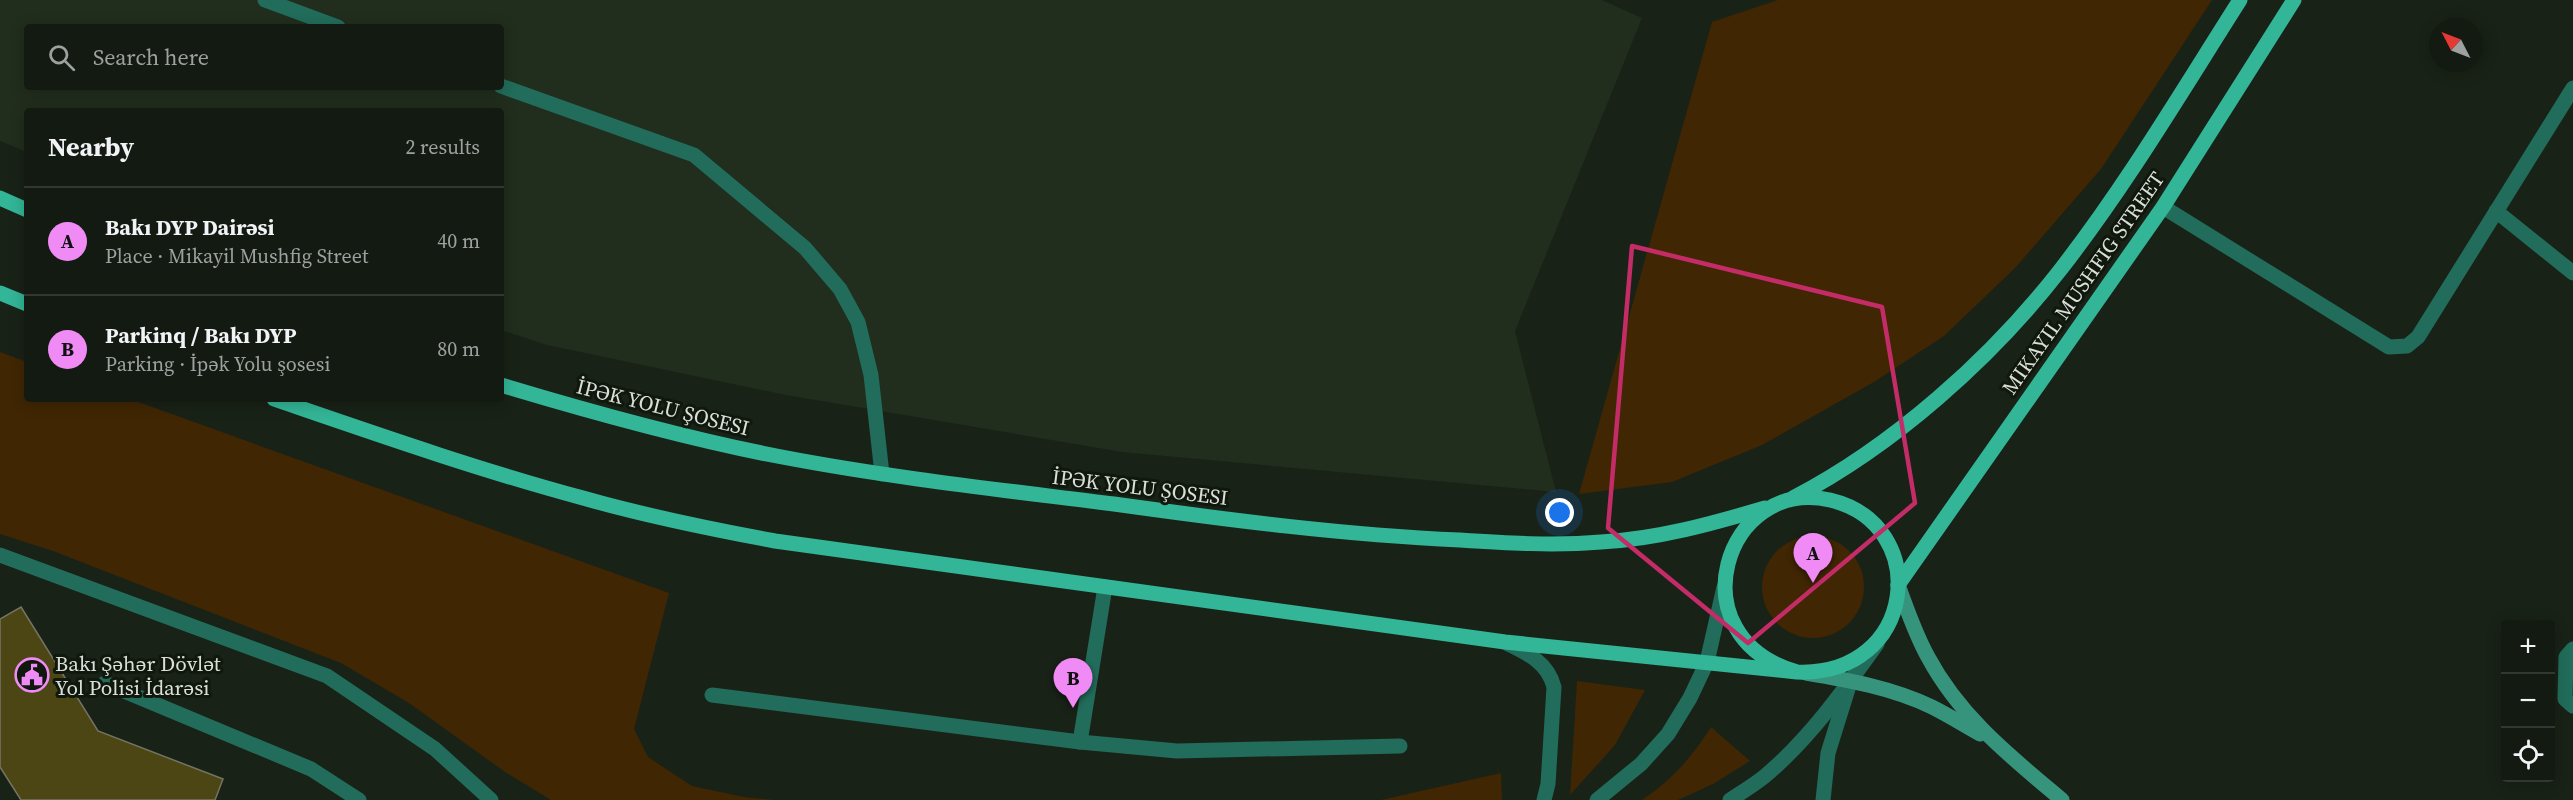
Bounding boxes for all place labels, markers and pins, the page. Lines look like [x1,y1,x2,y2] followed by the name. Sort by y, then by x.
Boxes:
[1794,534,1832,583] pin: A
[55,649,221,702] place label: Bakı Şəhər Dövlət Yol Polisi İdarəsi
[14,657,50,693] public building icon: Bakı Şəhər Dövlət Yol Polisi İdarəsi
[1054,658,1092,708] pin: B

